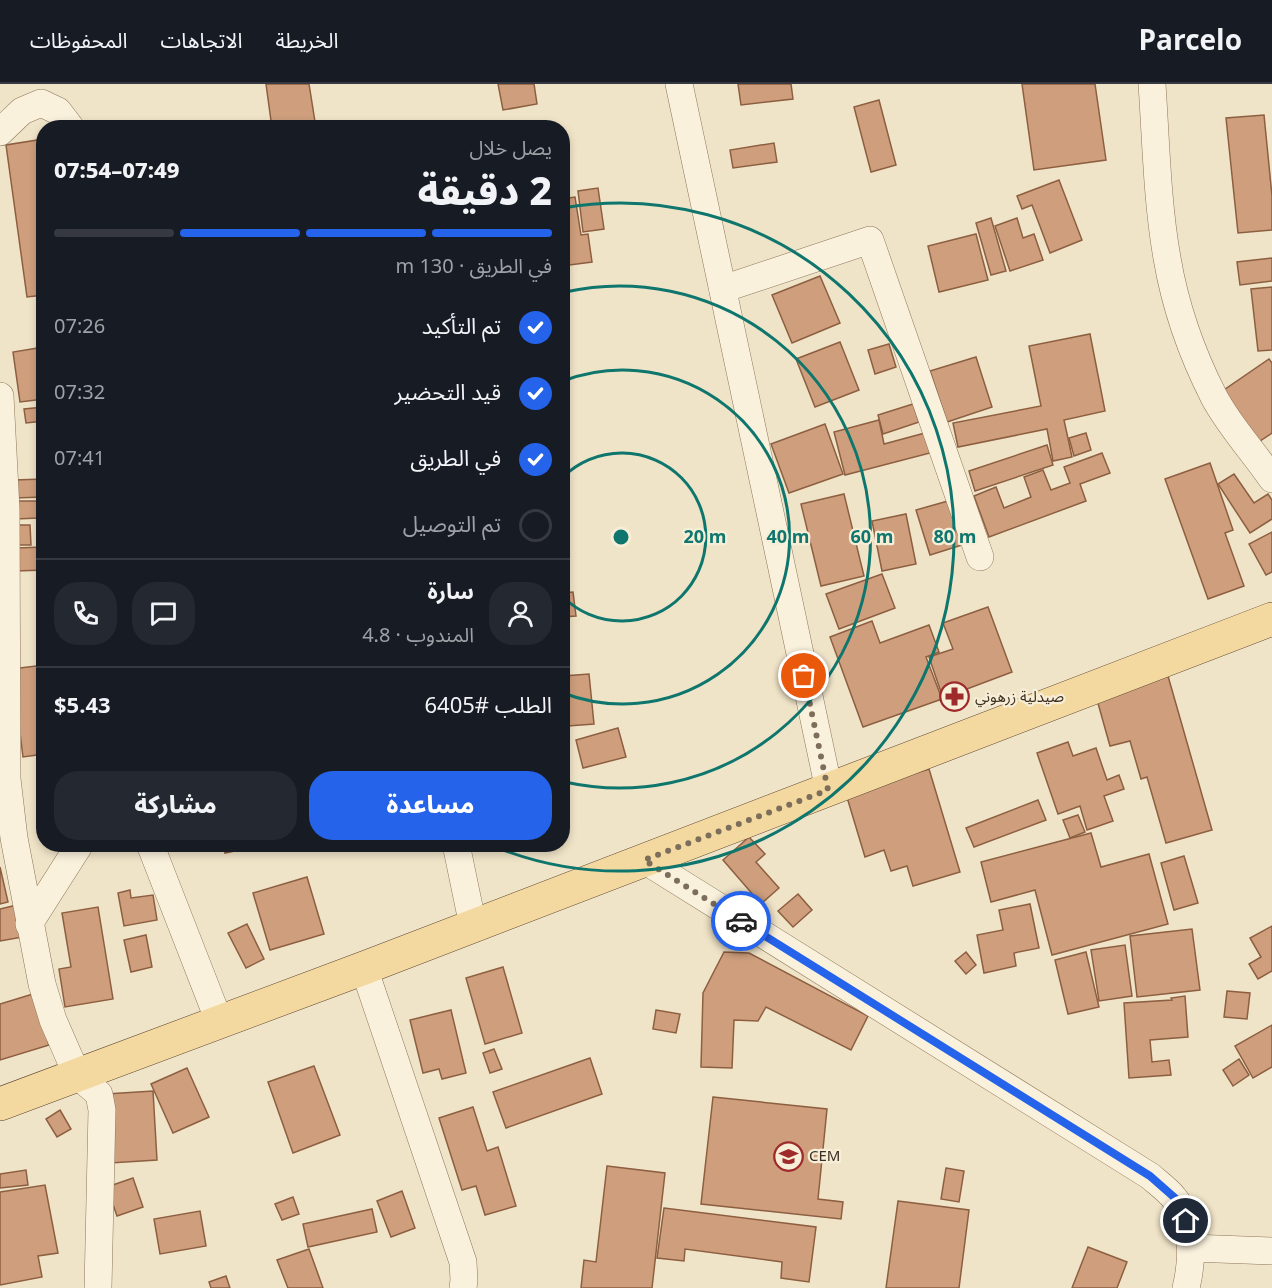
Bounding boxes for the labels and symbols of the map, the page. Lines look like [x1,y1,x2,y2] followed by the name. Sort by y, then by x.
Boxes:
[684,518,726,556] text: 20 m
[767,518,809,556] text: 40 m
[851,518,893,556] text: 60 m
[934,518,976,556] text: 80 m
[611,527,631,547] centre of rings
[778,650,829,701] pin
[938,681,970,713] pharmacy icon: صيدلية زرهوني
[975,681,1064,713] place label: صيدلية زرهوني
[711,891,771,951] courier
[772,1140,804,1172] school or university icon: CEM
[809,1140,840,1172] place label: CEM
[1160,1195,1211,1246] pin

